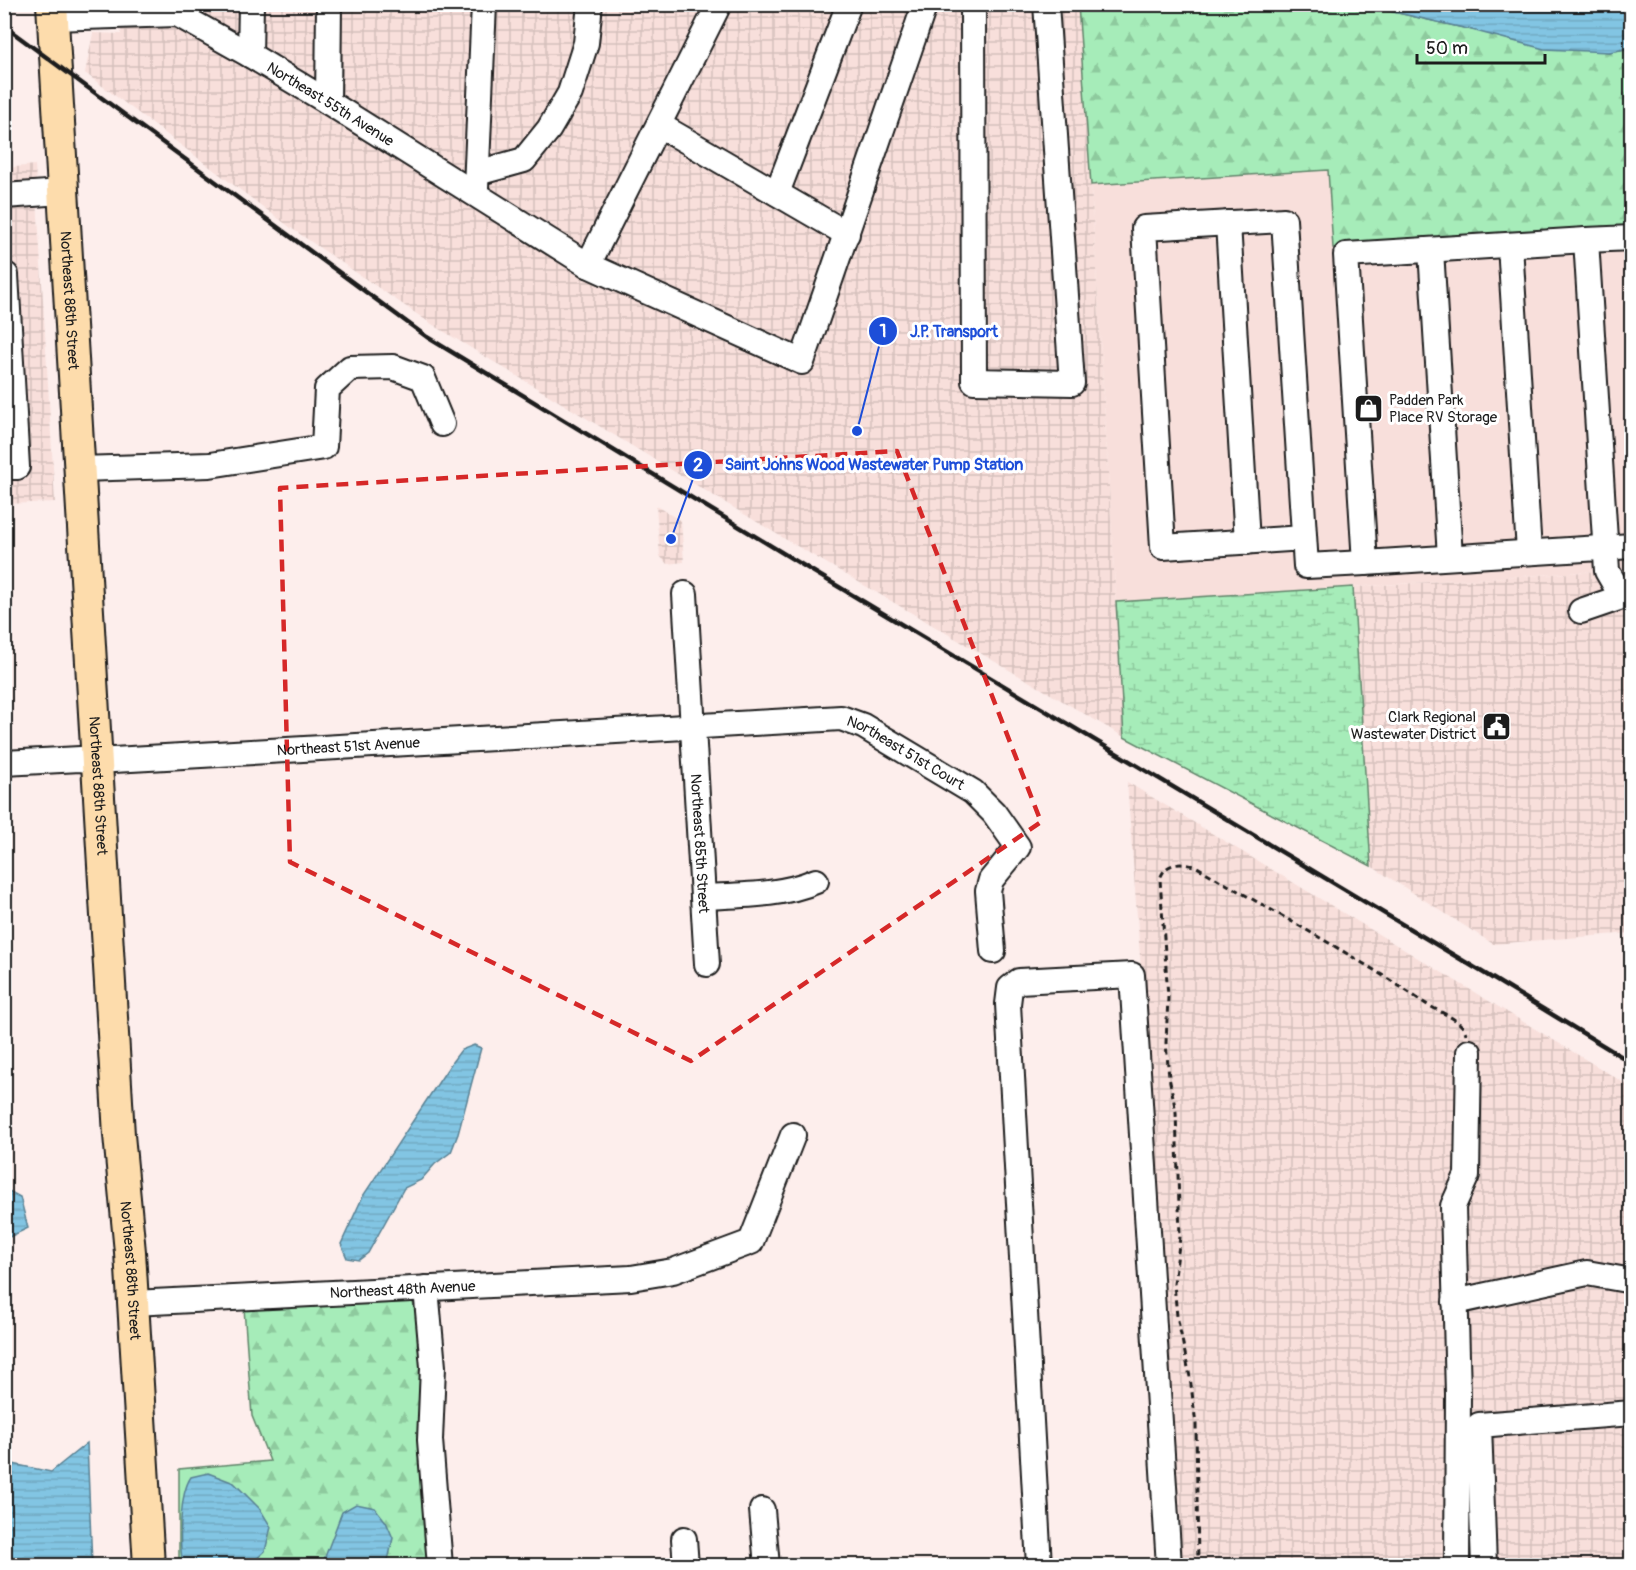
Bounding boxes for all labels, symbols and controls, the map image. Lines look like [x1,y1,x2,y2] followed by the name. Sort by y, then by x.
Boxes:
[1417,27,1544,65] scale bar
[1426,37,1468,60] text: 50 m
[263,58,398,151] street label: Northeast 55th Avenue
[55,230,83,372] street label: Northeast 88th Street
[868,314,1010,348] callout: J.P. Transport
[879,320,887,343] text: 1
[910,322,999,342] text: J.P. Transport
[1389,391,1498,427] place label: Padden Park Place RV Storage
[1352,393,1384,425] shop icon: Padden Park Place RV Storage
[683,448,1036,482] callout: Saint Johns Wood Wastewater Pump Station
[693,454,703,477] text: 2
[725,455,1023,475] text: Saint Johns Wood Wastewater Pump Station
[1351,708,1477,744] place label: Clark Regional Wastewater District
[1481,710,1513,742] public building icon: Clark Regional Wastewater District
[844,712,969,795] street label: Northeast 51st Court
[84,716,111,857] street label: Northeast 88th Street
[276,733,421,761] street label: Northeast 51st Avenue
[686,773,713,915] street label: Northeast 85th Street
[115,1200,144,1342] street label: Northeast 88th Street
[329,1277,477,1303] street label: Northeast 48th Avenue

